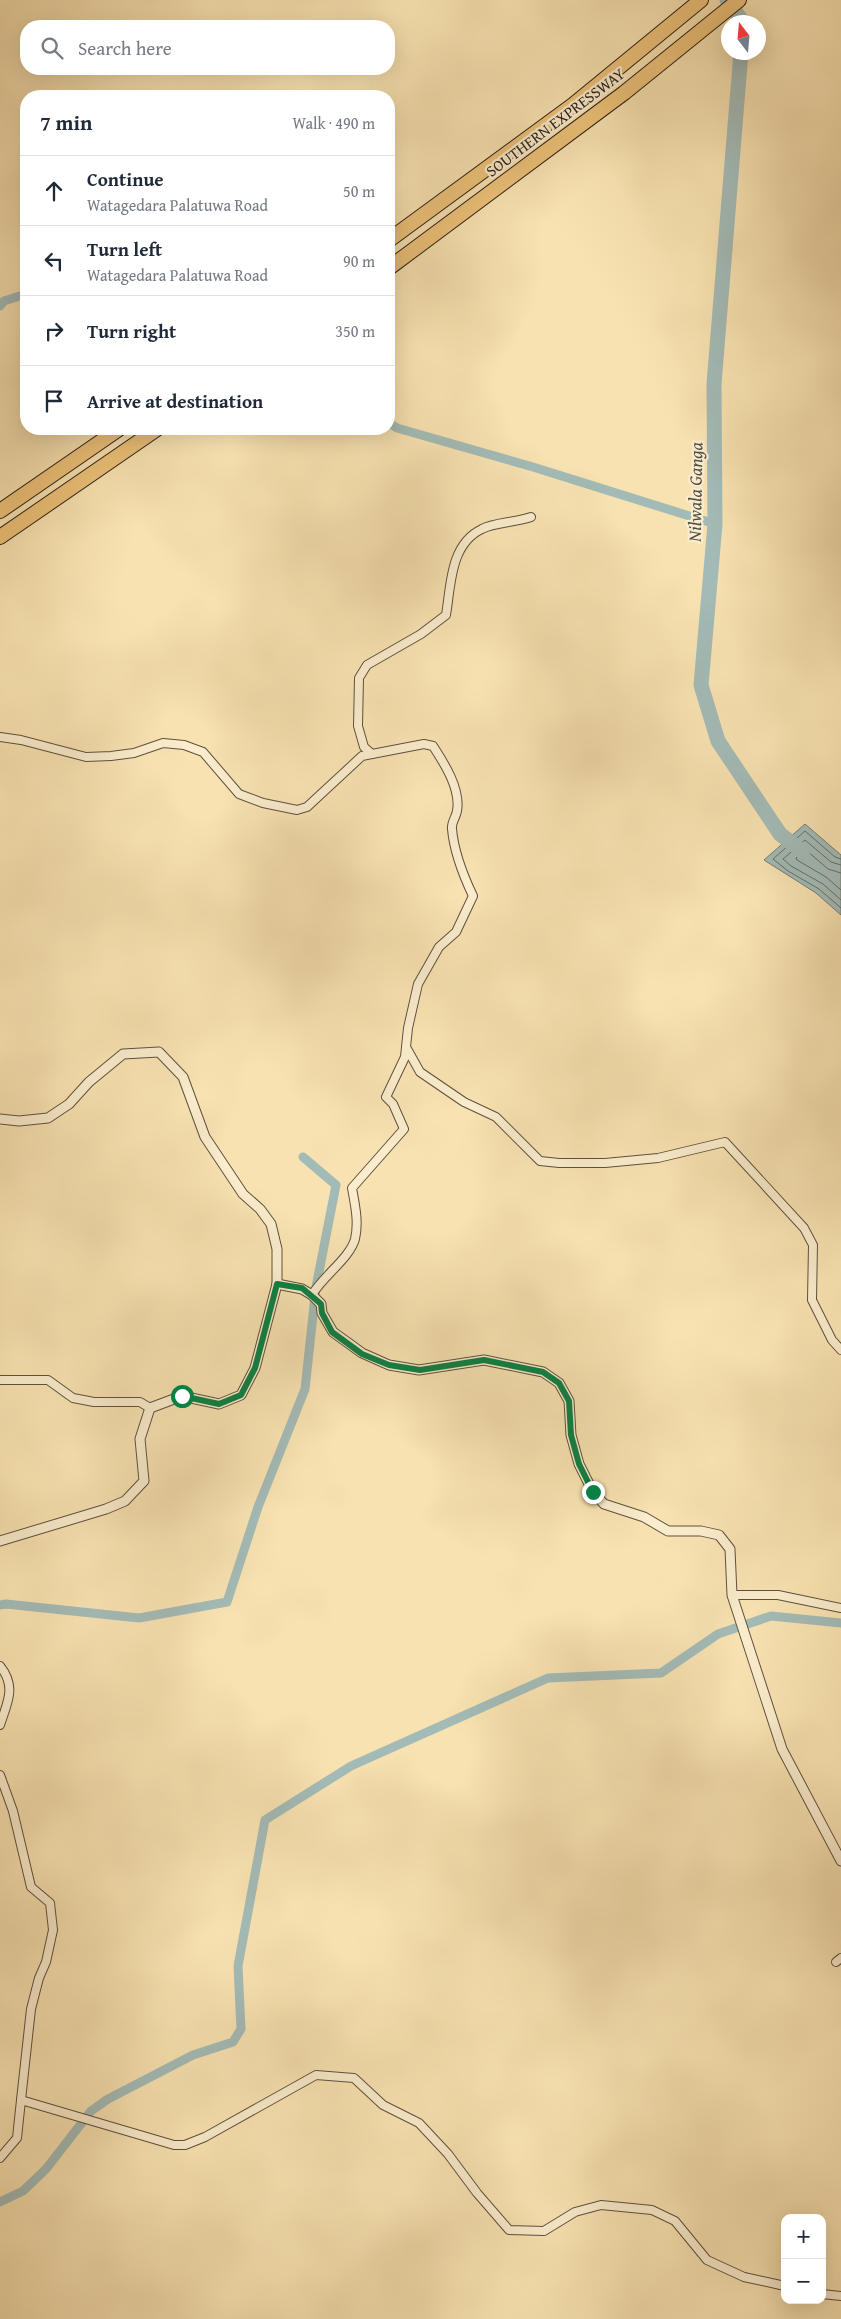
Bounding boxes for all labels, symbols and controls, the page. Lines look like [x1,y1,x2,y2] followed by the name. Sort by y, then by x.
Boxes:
[721,15,766,60] north arrow
[20,20,395,75] search box
[38,34,66,62] icon: search
[78,34,172,62] text: Search here
[480,61,630,182] street label: SOUTHERN EXPRESSWAY
[40,107,92,138] text: 7 min
[292,111,375,135] text: Walk · 490 m
[87,165,164,193] text: Continue
[40,177,68,205] icon: ahead
[343,179,375,203] text: 50 m
[87,193,268,217] text: Watagedara Palatuwa Road
[87,235,162,263] text: Turn left
[40,247,68,275] icon: left
[343,249,375,273] text: 90 m
[87,263,268,287] text: Watagedara Palatuwa Road
[40,317,68,345] icon: right
[87,317,176,345] text: Turn right
[335,319,375,343] text: 350 m
[40,387,68,415] icon: arrive
[87,387,263,415] text: Arrive at destination
[681,441,709,543] water label: Nilwala Ganga
[171,1385,194,1408] route start
[582,1481,605,1504] route end
[781,2214,826,2304] map controls
[781,2214,826,2259] button: +
[781,2259,826,2304] button: −

